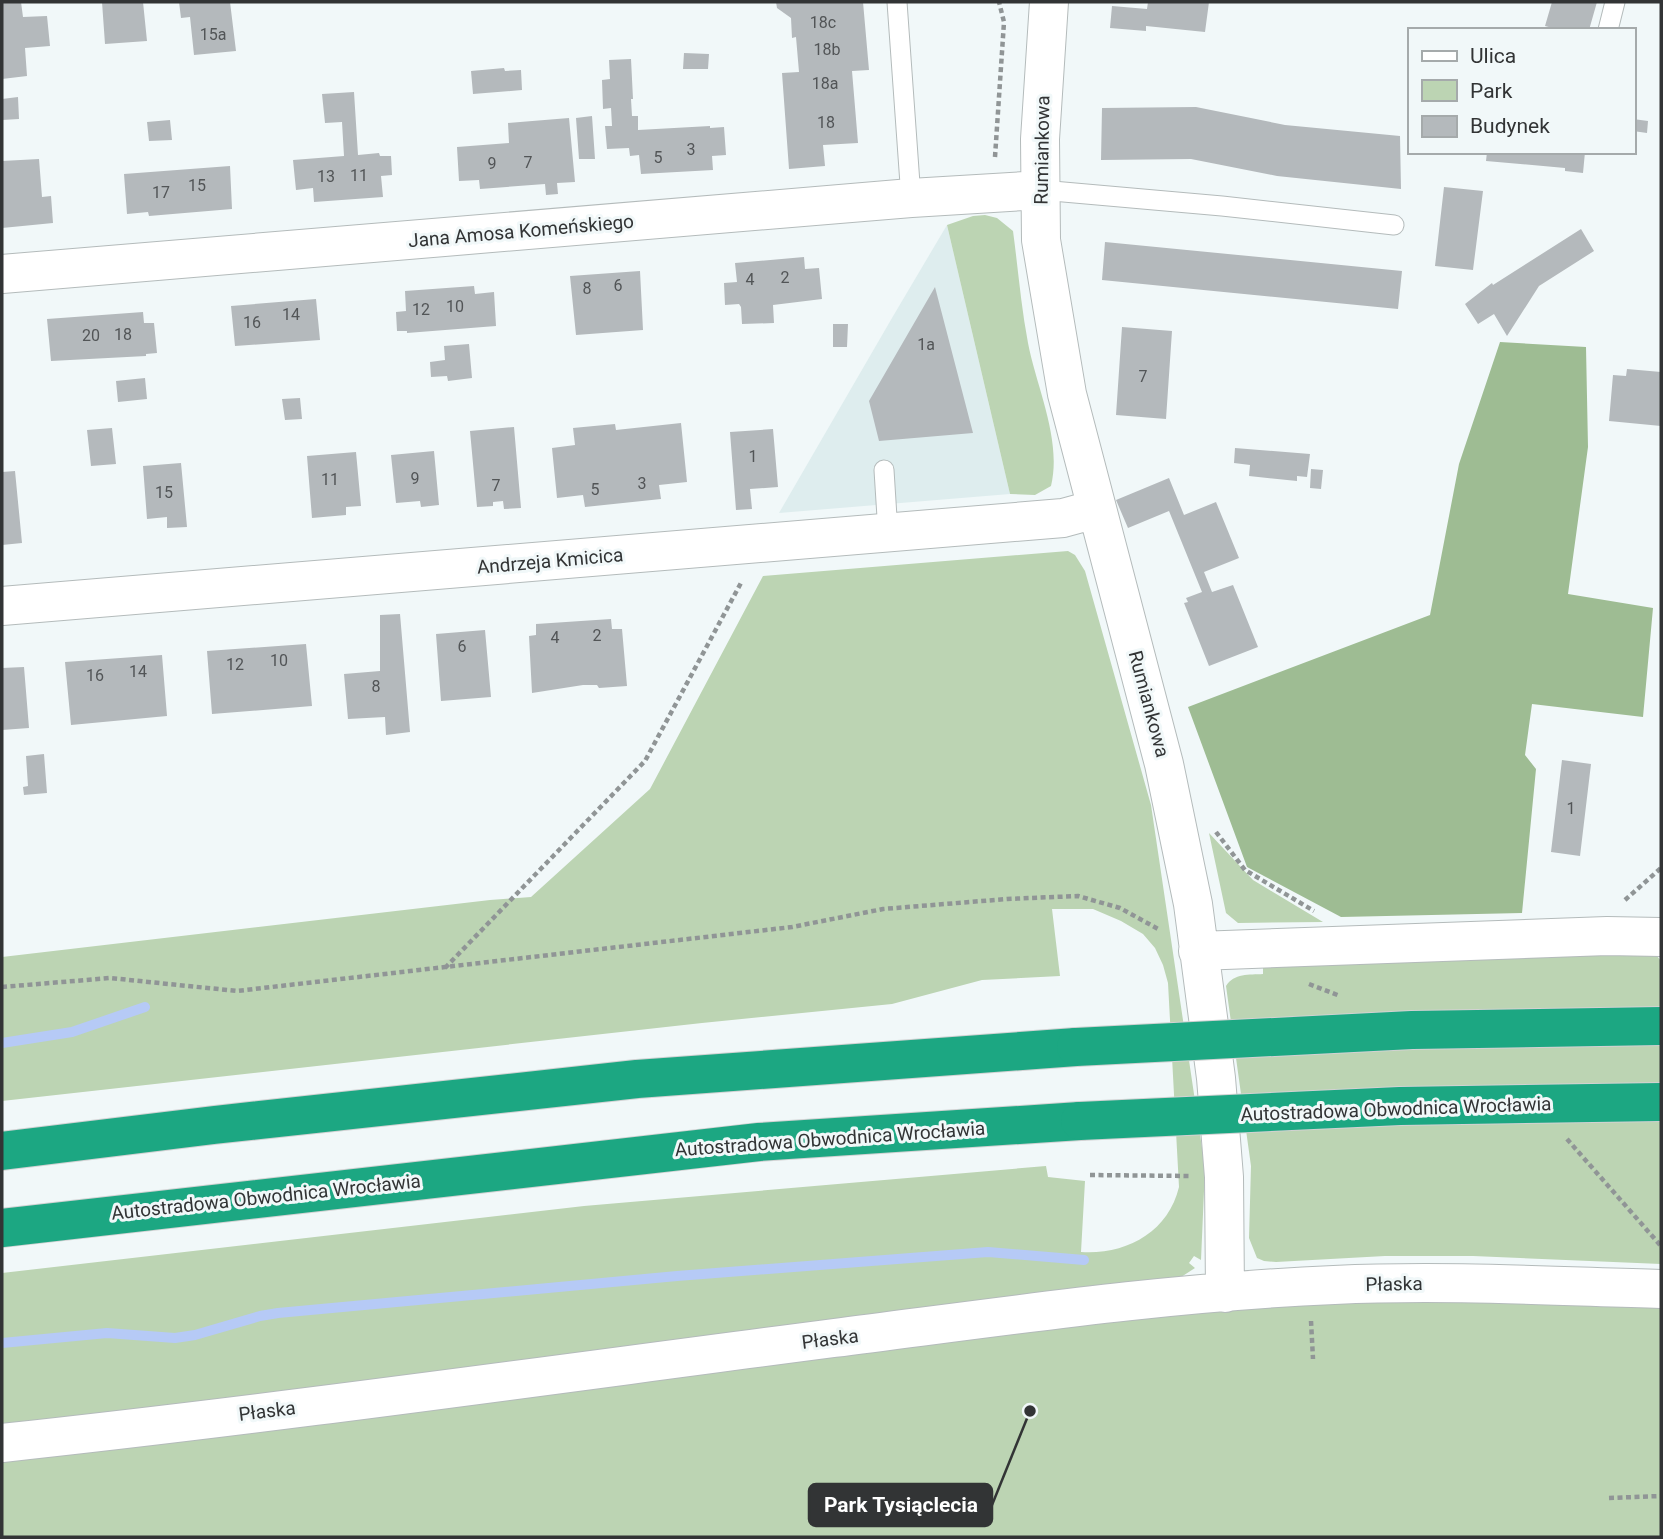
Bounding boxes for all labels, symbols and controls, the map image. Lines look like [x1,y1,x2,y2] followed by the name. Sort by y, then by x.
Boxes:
[810,13,836,32] house number: 18c
[200,25,226,44] house number: 15a
[1408,28,1635,154] legend
[814,40,841,59] house number: 18b
[1470,44,1516,68] text: Ulica
[812,74,838,93] house number: 18a
[1470,79,1513,103] text: Park
[1030,95,1054,205] street label: Rumiankowa
[817,113,835,132] house number: 18
[1470,114,1550,138] text: Budynek
[687,140,696,159] house number: 3
[654,148,663,167] house number: 5
[524,153,533,172] house number: 7
[488,154,497,173] house number: 9
[350,166,368,185] house number: 11
[317,167,335,186] house number: 13
[188,176,206,195] house number: 15
[152,183,170,202] house number: 17
[407,210,635,252] street label: Jana Amosa Komeńskiego
[781,268,790,287] house number: 2
[746,270,755,289] house number: 4
[614,276,623,295] house number: 6
[583,279,592,298] house number: 8
[446,297,464,316] house number: 10
[412,300,430,319] house number: 12
[282,305,300,324] house number: 14
[243,313,261,332] house number: 16
[114,325,132,344] house number: 18
[82,326,100,345] house number: 20
[917,335,935,354] house number: 1a
[1139,367,1148,386] house number: 7
[749,447,758,466] house number: 1
[411,469,420,488] house number: 9
[321,470,339,489] house number: 11
[638,474,647,493] house number: 3
[492,476,501,495] house number: 7
[591,480,600,499] house number: 5
[155,483,173,502] house number: 15
[476,543,624,579] street label: Andrzeja Kmicica
[593,626,602,645] house number: 2
[551,628,560,647] house number: 4
[458,637,467,656] house number: 6
[1124,648,1174,760] street label: Rumiankowa
[270,651,288,670] house number: 10
[226,655,244,674] house number: 12
[129,662,147,681] house number: 14
[86,666,104,685] house number: 16
[372,677,381,696] house number: 8
[1567,799,1576,818] house number: 1
[1240,1092,1552,1126] street label: Autostradowa Obwodnica Wrocławia
[674,1117,986,1161] street label: Autostradowa Obwodnica Wrocławia
[110,1169,422,1225] street label: Autostradowa Obwodnica Wrocławia
[1365,1272,1423,1296] street label: Płaska
[800,1324,860,1354] street label: Płaska
[237,1396,297,1426] street label: Płaska
[809,1484,992,1526] callout: Park Tysiąclecia
[824,1493,978,1517] text: Park Tysiąclecia

